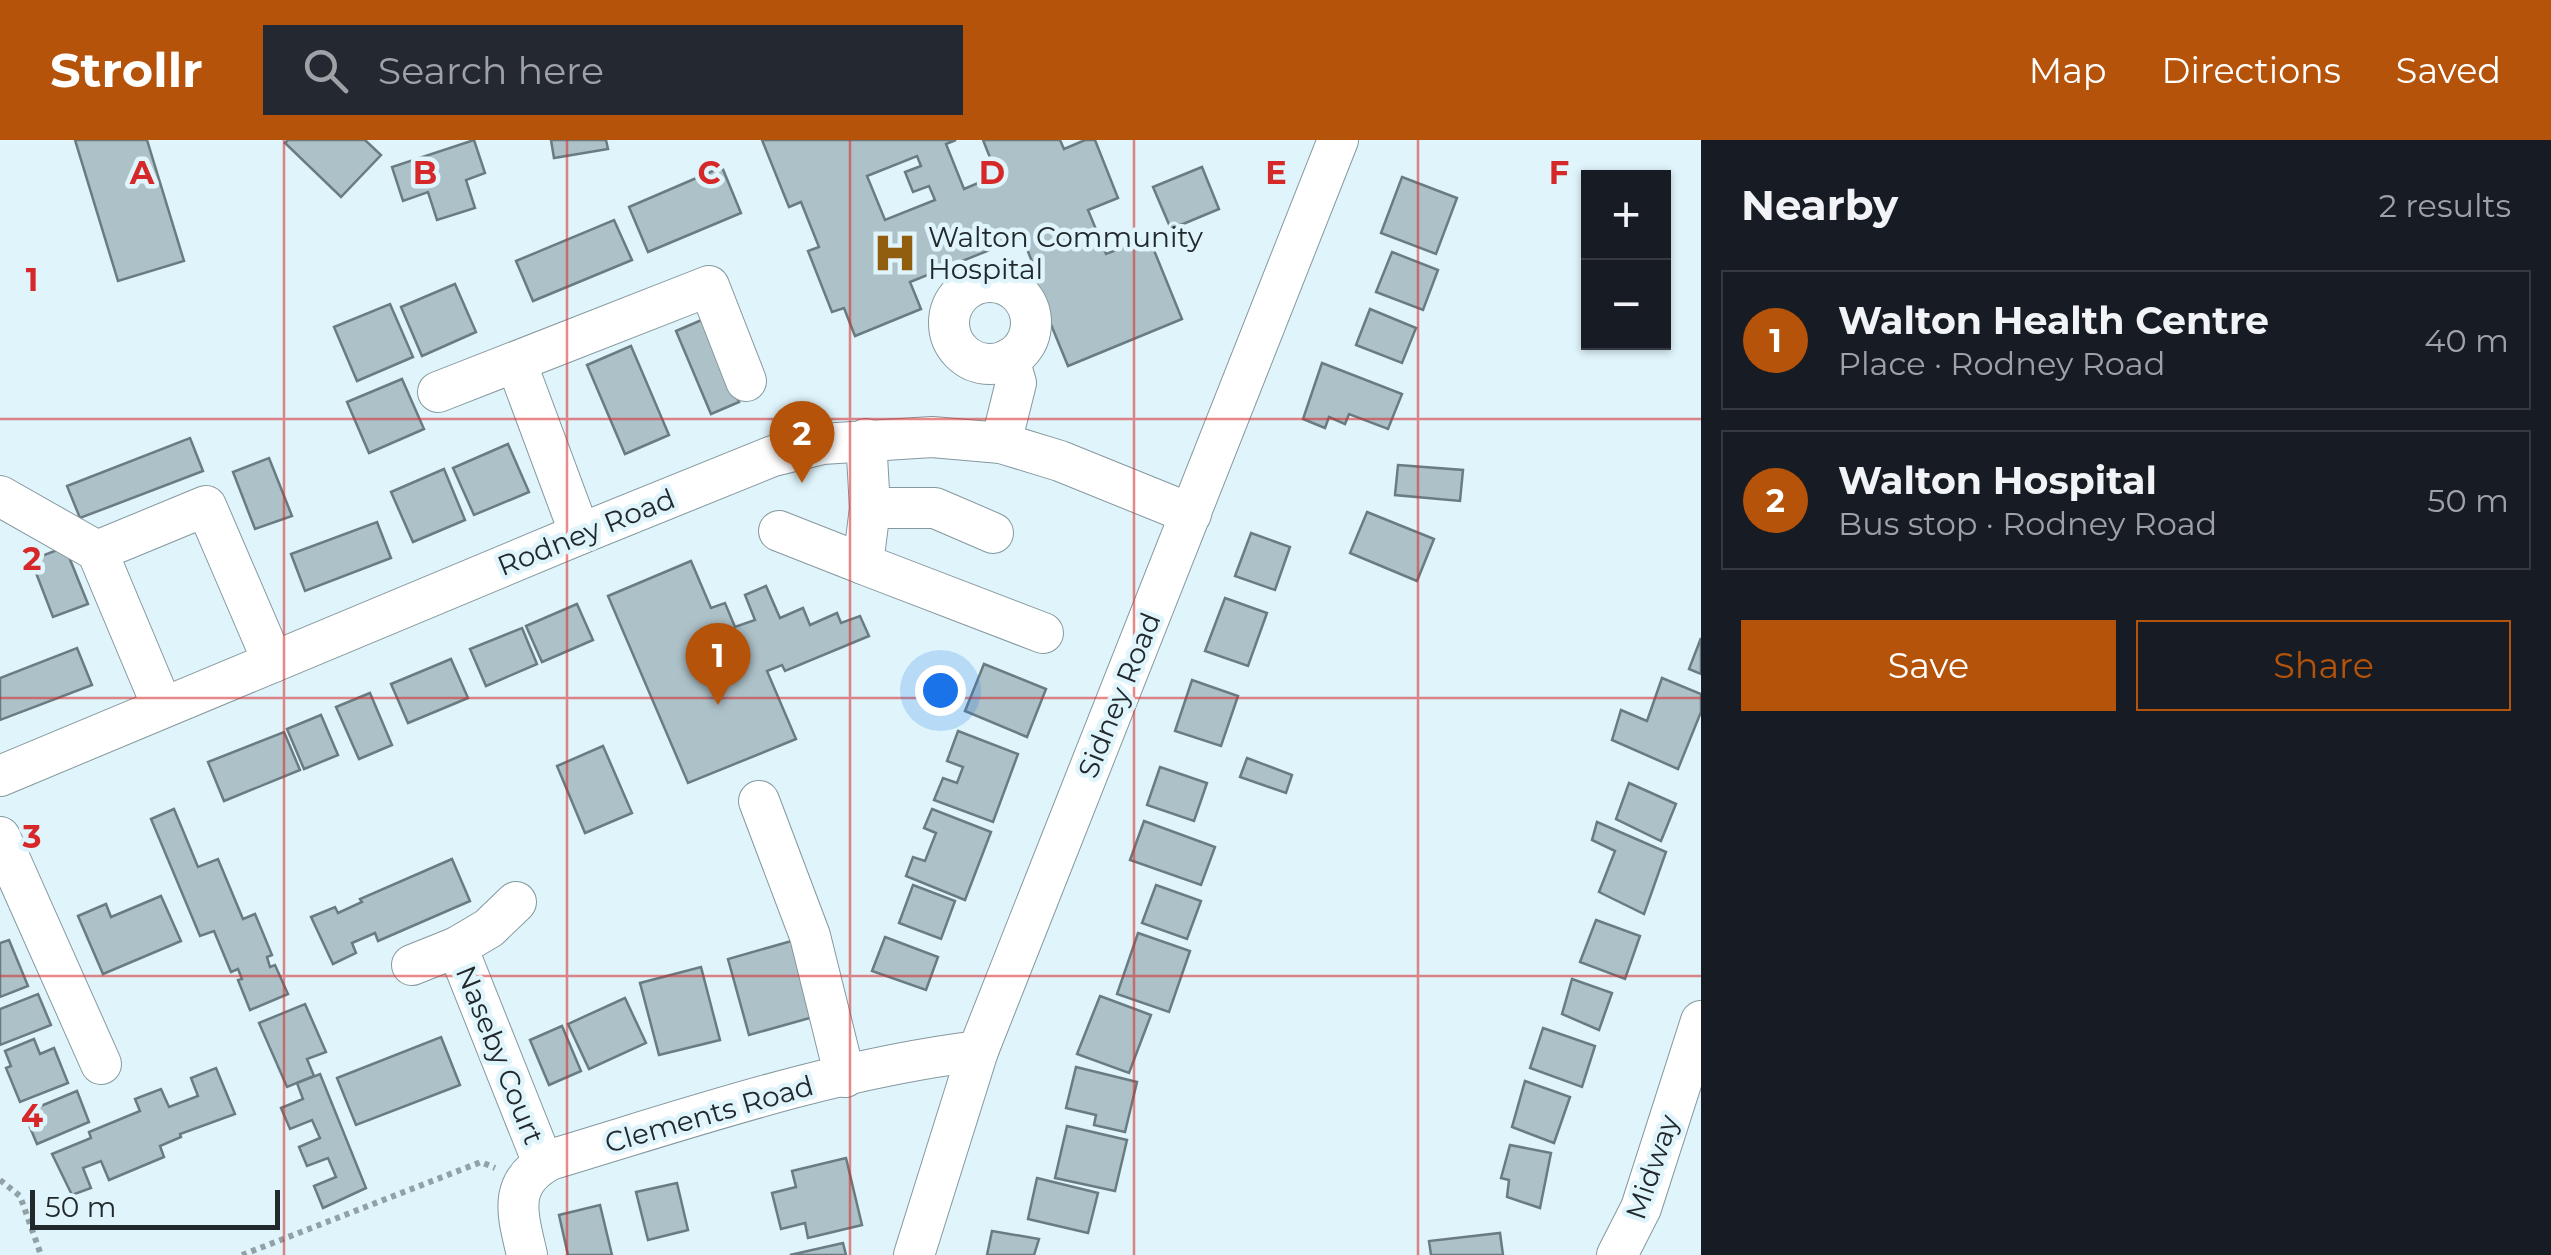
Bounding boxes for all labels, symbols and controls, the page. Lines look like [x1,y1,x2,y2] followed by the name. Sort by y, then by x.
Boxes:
[263,25,963,115] search box
[50,41,203,99] text: Strollr
[298,43,353,98] icon: search
[378,47,604,94] text: Search here
[2029,49,2107,92] text: Map
[2162,49,2341,92] text: Directions
[2396,49,2501,92] text: Saved
[129,153,155,192] text: A
[413,153,437,192] text: B
[697,153,721,192] text: C
[979,153,1005,192] text: D
[1265,153,1287,192] text: E
[1549,153,1569,192] text: F
[1581,170,1671,350] map controls
[1581,170,1671,260] button: +
[1741,179,1898,231] text: Nearby
[2379,186,2511,225] text: 2 results
[928,220,1204,286] place label: Walton Community Hospital
[871,229,919,277] hospital icon: Walton Community Hospital
[26,260,38,299] text: 1
[1581,260,1671,350] button: −
[1838,297,2269,344] text: Walton Health Centre
[1769,321,1782,360] text: 1
[2424,321,2509,360] text: 40 m
[1838,344,2165,383] text: Place · Rodney Road
[770,400,834,483] pin: 2
[1838,457,2157,504] text: Walton Hospital
[492,481,680,583] street label: Rodney Road
[1766,481,1785,520] text: 2
[2427,481,2509,520] text: 50 m
[1838,504,2217,543] text: Bus stop · Rodney Road
[23,539,41,578] text: 2
[1070,607,1168,783] street label: Sidney Road
[1741,620,2116,711] button: Save
[2136,620,2511,711] button: Share
[686,622,750,705] pin: 1
[915,665,966,716] your location
[22,817,41,856] text: 3
[449,961,551,1149] street label: Naseby Court
[601,1068,817,1160] street label: Clements Road
[21,1096,43,1135] text: 4
[1618,1109,1686,1224] street label: Midway
[30,1185,280,1230] scale bar
[45,1190,116,1224] text: 50 m

